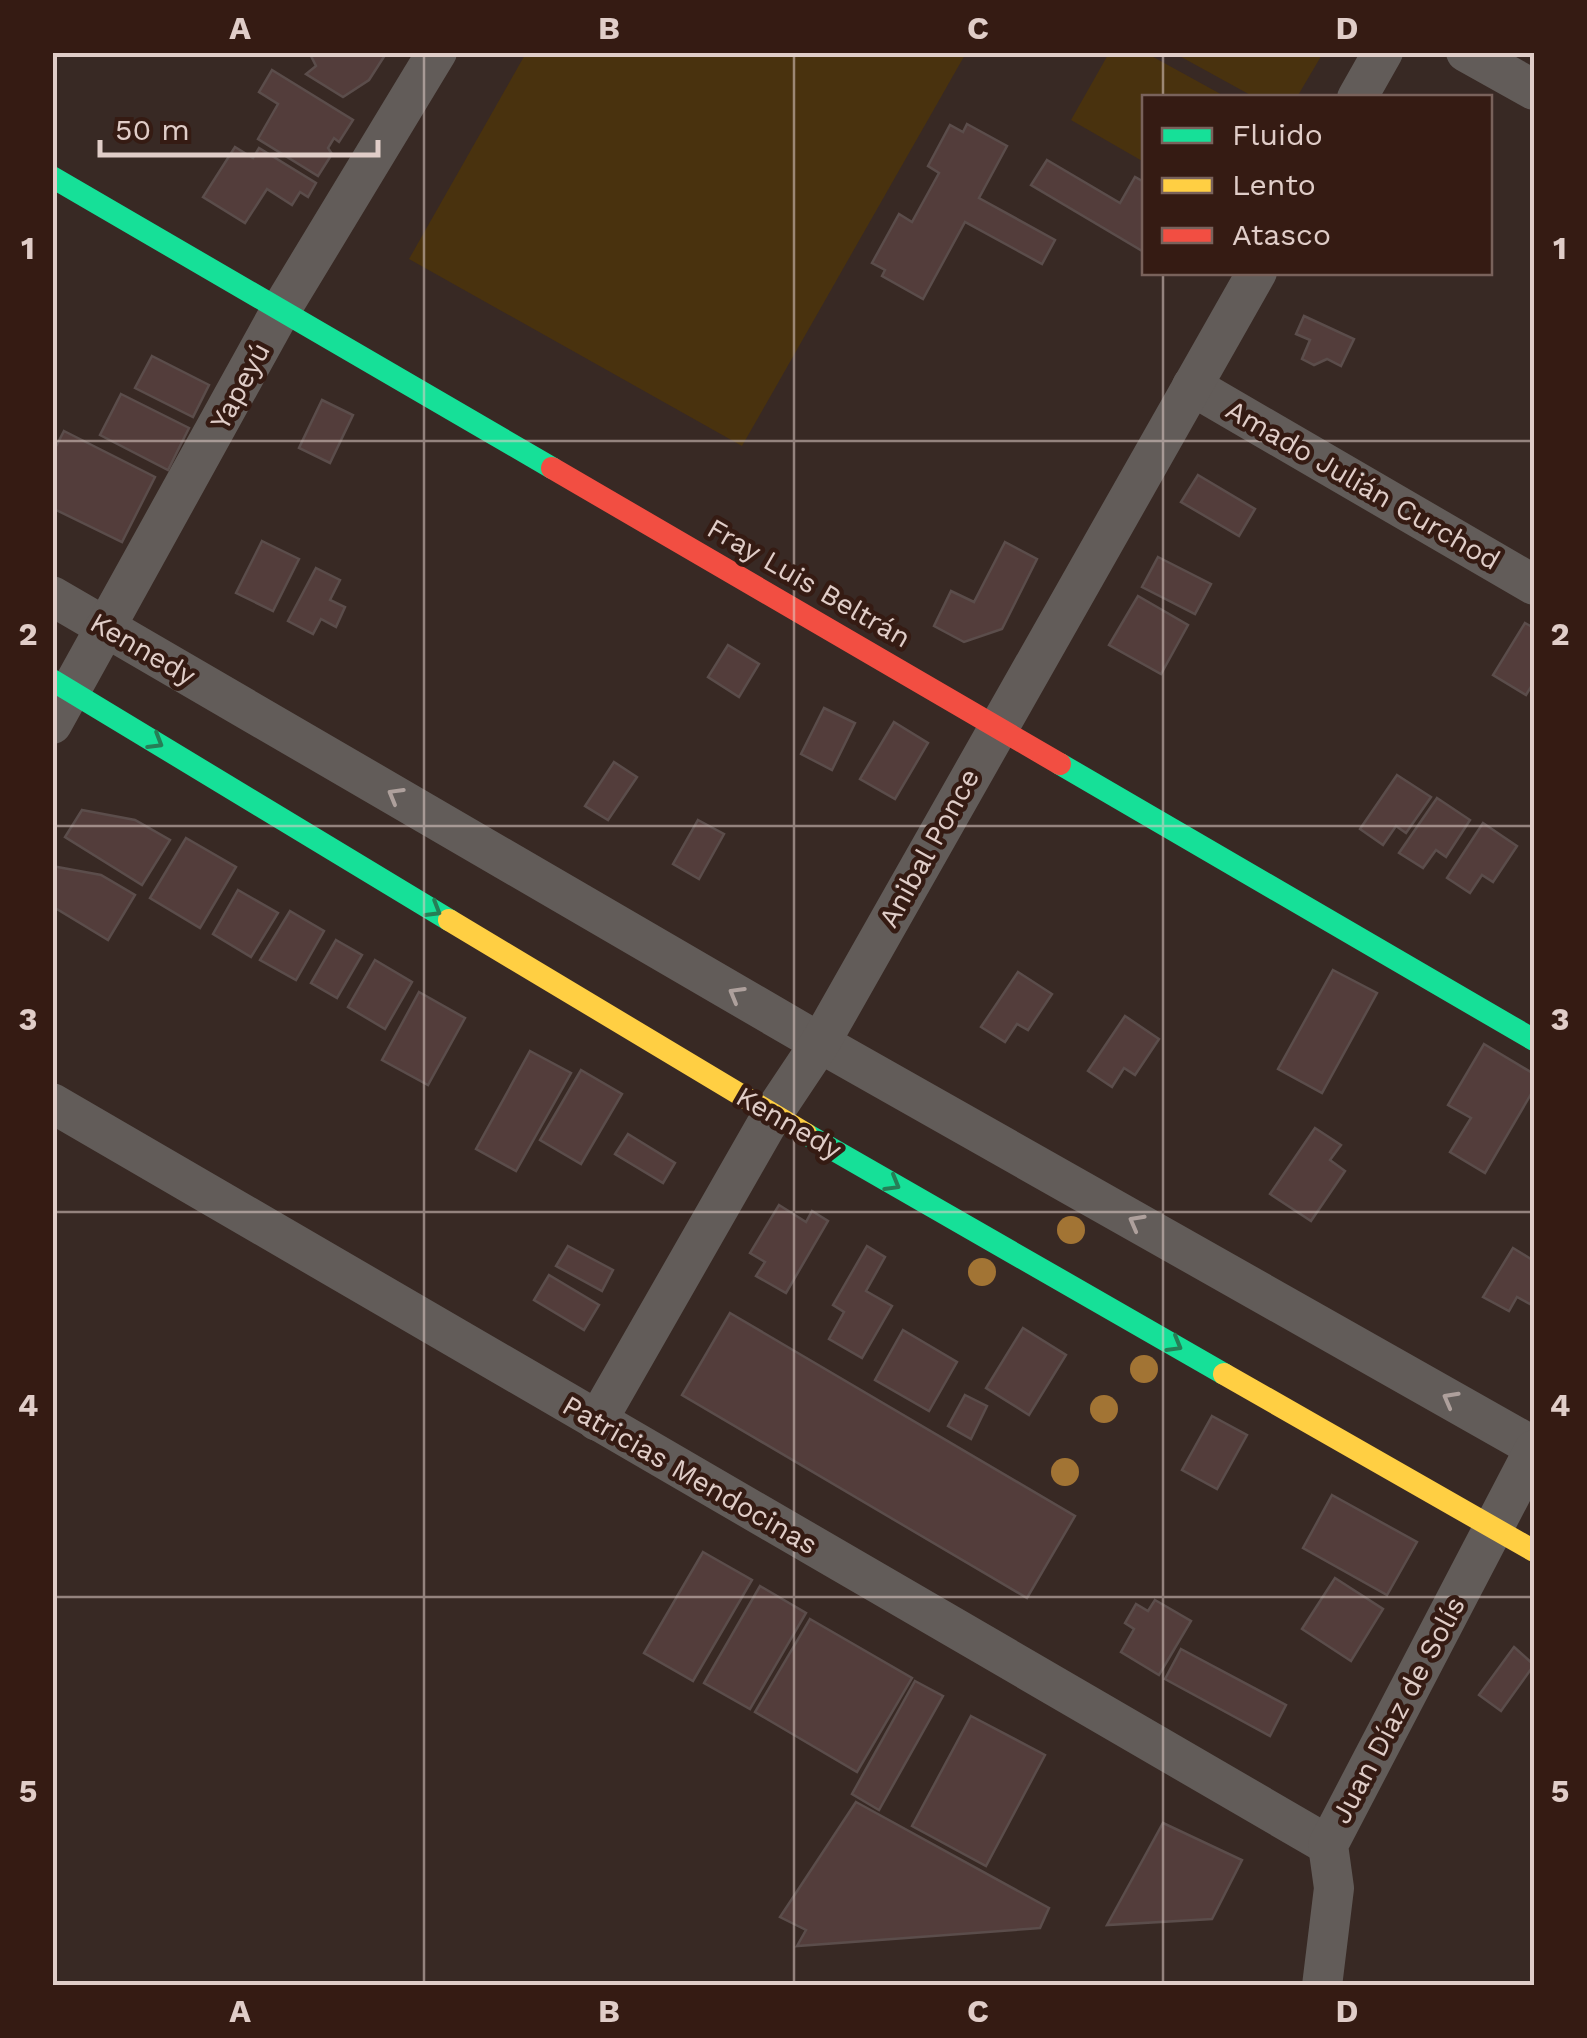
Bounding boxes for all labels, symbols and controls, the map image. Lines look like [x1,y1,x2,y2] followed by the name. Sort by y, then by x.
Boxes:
[229,9,251,47] text: A
[598,9,620,47] text: B
[967,9,989,47] text: C
[1336,9,1358,47] text: D
[100,95,378,157] scale bar
[1142,95,1492,275] legend
[115,112,190,147] text: 50 m
[1232,117,1323,152] text: Fluido
[1232,167,1316,202] text: Lento
[1232,217,1331,252] text: Atasco
[21,229,35,267] text: 1
[1553,229,1567,267] text: 1
[203,337,277,435] street label: Yapeyú
[1220,393,1506,577] street label: Amado Julián Curchod
[702,511,916,655] street label: Fray Luis Beltrán
[84,606,202,693] street label: Kennedy
[18,615,38,653] text: 2
[1550,615,1570,653] text: 2
[145,730,163,749] one-way arrow
[872,763,986,933] street label: Anibal Ponce
[387,788,405,808] one-way arrow
[423,898,441,917] one-way arrow
[729,987,747,1006] one-way arrow
[19,1000,37,1038] text: 3
[1551,1000,1569,1038] text: 3
[730,1080,848,1167] street label: Kennedy
[882,1172,900,1191] one-way arrow
[1129,1215,1147,1234] one-way arrow
[1165,1333,1183,1353] one-way arrow
[18,1386,38,1424] text: 4
[1550,1386,1570,1424] text: 4
[557,1388,823,1562] street label: Patricias Mendocinas
[1442,1392,1460,1411] one-way arrow
[1324,1591,1472,1829] street label: Juan Díaz de Solís
[19,1772,37,1810] text: 5
[1551,1772,1569,1810] text: 5
[229,1992,251,2030] text: A
[598,1992,620,2030] text: B
[967,1992,989,2030] text: C
[1336,1992,1358,2030] text: D

